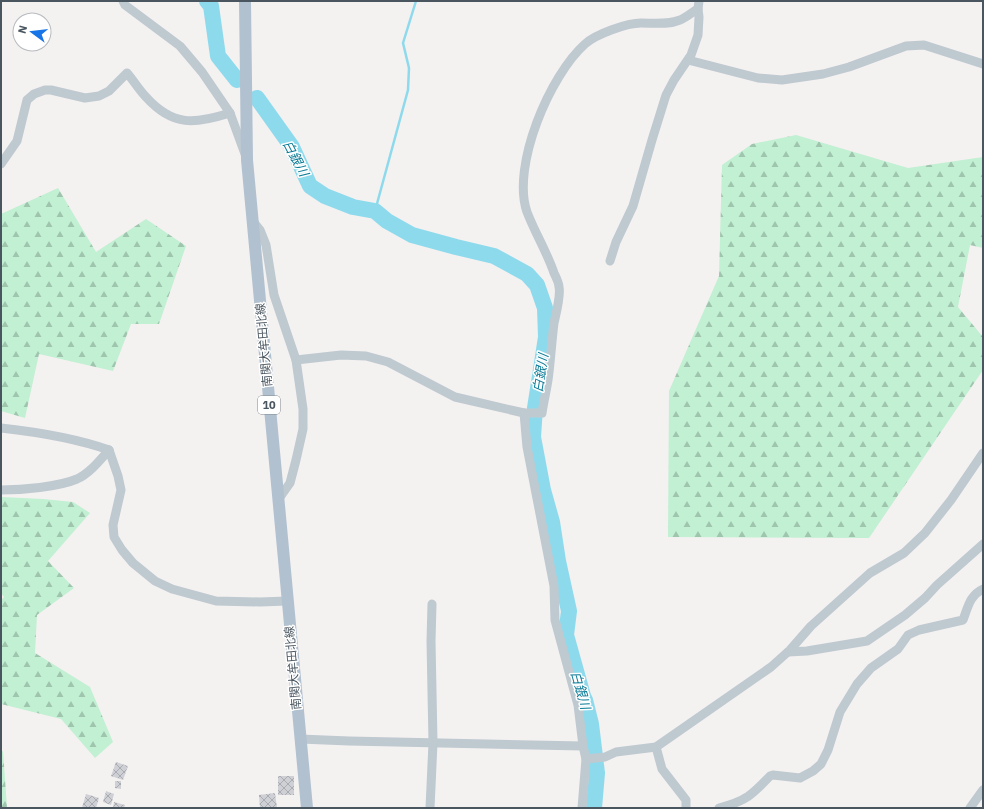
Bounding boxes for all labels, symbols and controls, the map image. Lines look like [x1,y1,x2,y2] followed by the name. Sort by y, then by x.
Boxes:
[12,12,52,52] north arrow
[15,24,30,35] text: N
[279,137,313,181] water label: 白銀川
[252,303,275,388] street label: 南関大牟田北線
[529,351,552,394] water label: 白銀川
[258,396,280,414] road number: 10
[281,626,304,711] street label: 南関大牟田北線
[567,669,595,713] water label: 白銀川

